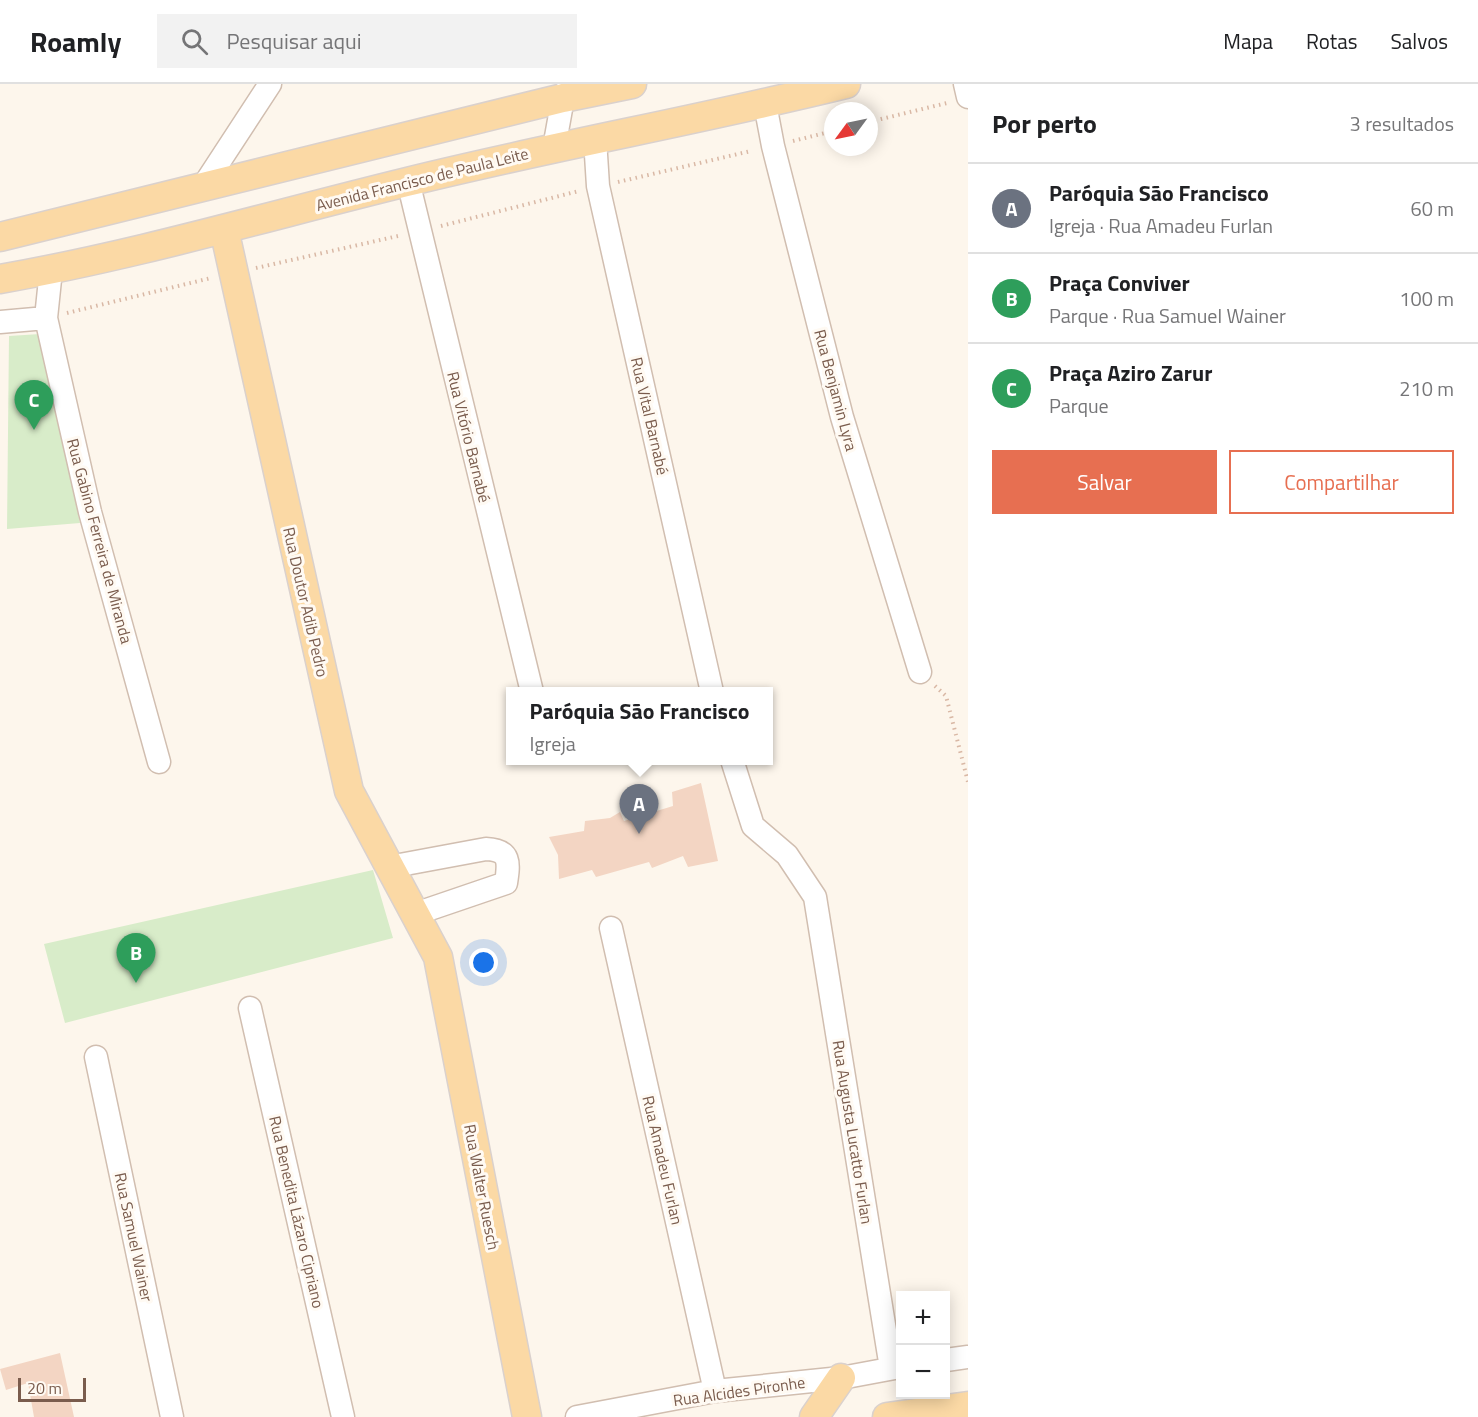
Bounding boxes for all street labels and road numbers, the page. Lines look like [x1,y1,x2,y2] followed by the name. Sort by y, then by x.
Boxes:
[313,141,531,217] street label: Avenida Francisco de Paula Leite
[808,326,864,454] street label: Rua Benjamin Lyra
[625,355,675,477] street label: Rua Vital Barnabé
[441,369,497,505] street label: Rua Vitório Barnabé
[61,436,139,646] street label: Rua Gabino Ferreira de Miranda
[277,525,335,679] street label: Rua Doutor Adib Pedro
[827,1038,879,1226] street label: Rua Augusta Lucatto Furlan
[636,1093,690,1227] street label: Rua Amadeu Furlan
[263,1114,331,1310] street label: Rua Benedita Lázaro Cipriano
[458,1122,506,1252] street label: Rua Walter Ruesch
[109,1170,159,1304] street label: Rua Samuel Wainer
[671,1370,807,1412] street label: Rua Alcides Pironhe

